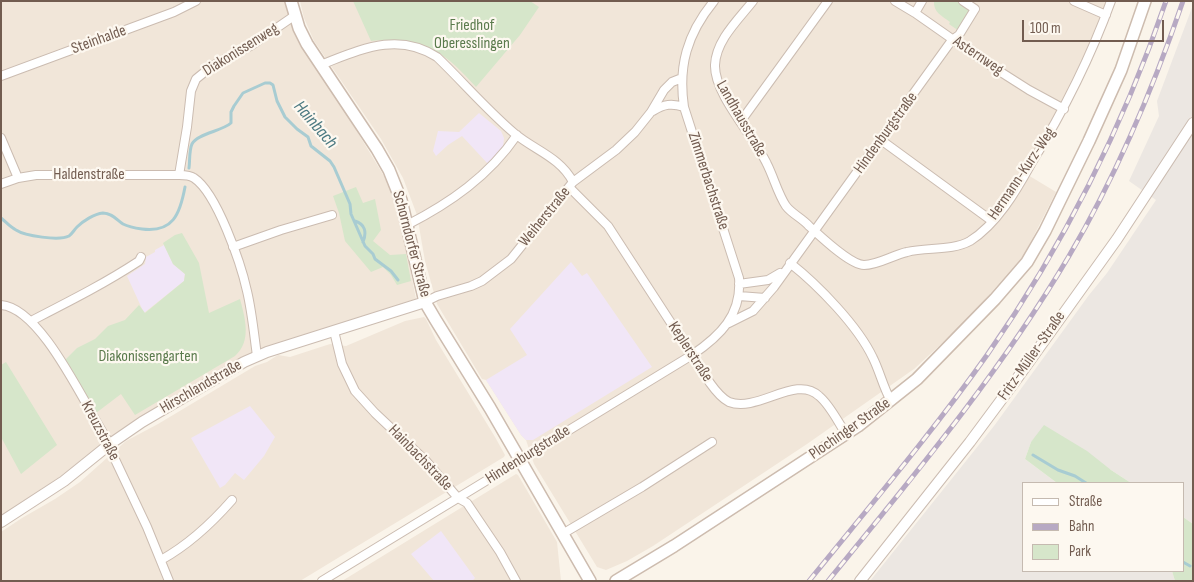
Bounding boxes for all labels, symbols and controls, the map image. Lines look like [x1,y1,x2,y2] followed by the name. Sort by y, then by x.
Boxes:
[1024,10,1166,42] scale bar
[434,16,510,54] park label: Friedhof Oberesslingen
[200,19,282,81] street label: Diakonissenweg
[1030,19,1061,38] text: 100 m
[69,21,129,59] street label: Steinhalde
[949,32,1007,80] street label: Asternweg
[711,77,771,161] street label: Landhausstraße
[850,89,922,177] street label: Hindenburgstraße
[288,97,342,153] water label: Hainbach
[984,124,1060,224] street label: Hermann-Kurz-Weg
[683,130,733,232] street label: Zimmerbachstraße
[53,165,125,185] street label: Haldenstraße
[515,183,575,251] street label: Weiherstraße
[388,189,434,299] street label: Schorndorfer Straße
[994,308,1070,404] street label: Fritz-Müller-Straße
[663,318,717,386] street label: Keplerstraße
[98,347,198,367] park label: Diakonissengarten
[157,356,245,418] street label: Hirschlandstraße
[806,394,894,464] street label: Plochinger Straße
[76,398,124,464] street label: Kreuzstraße
[384,421,456,495] street label: Hainbachstraße
[482,421,574,489] street label: Hindenburgstraße
[1022,482,1184,572] legend
[1069,492,1102,511] text: Straße
[1069,517,1094,536] text: Bahn
[1069,542,1091,561] text: Park

